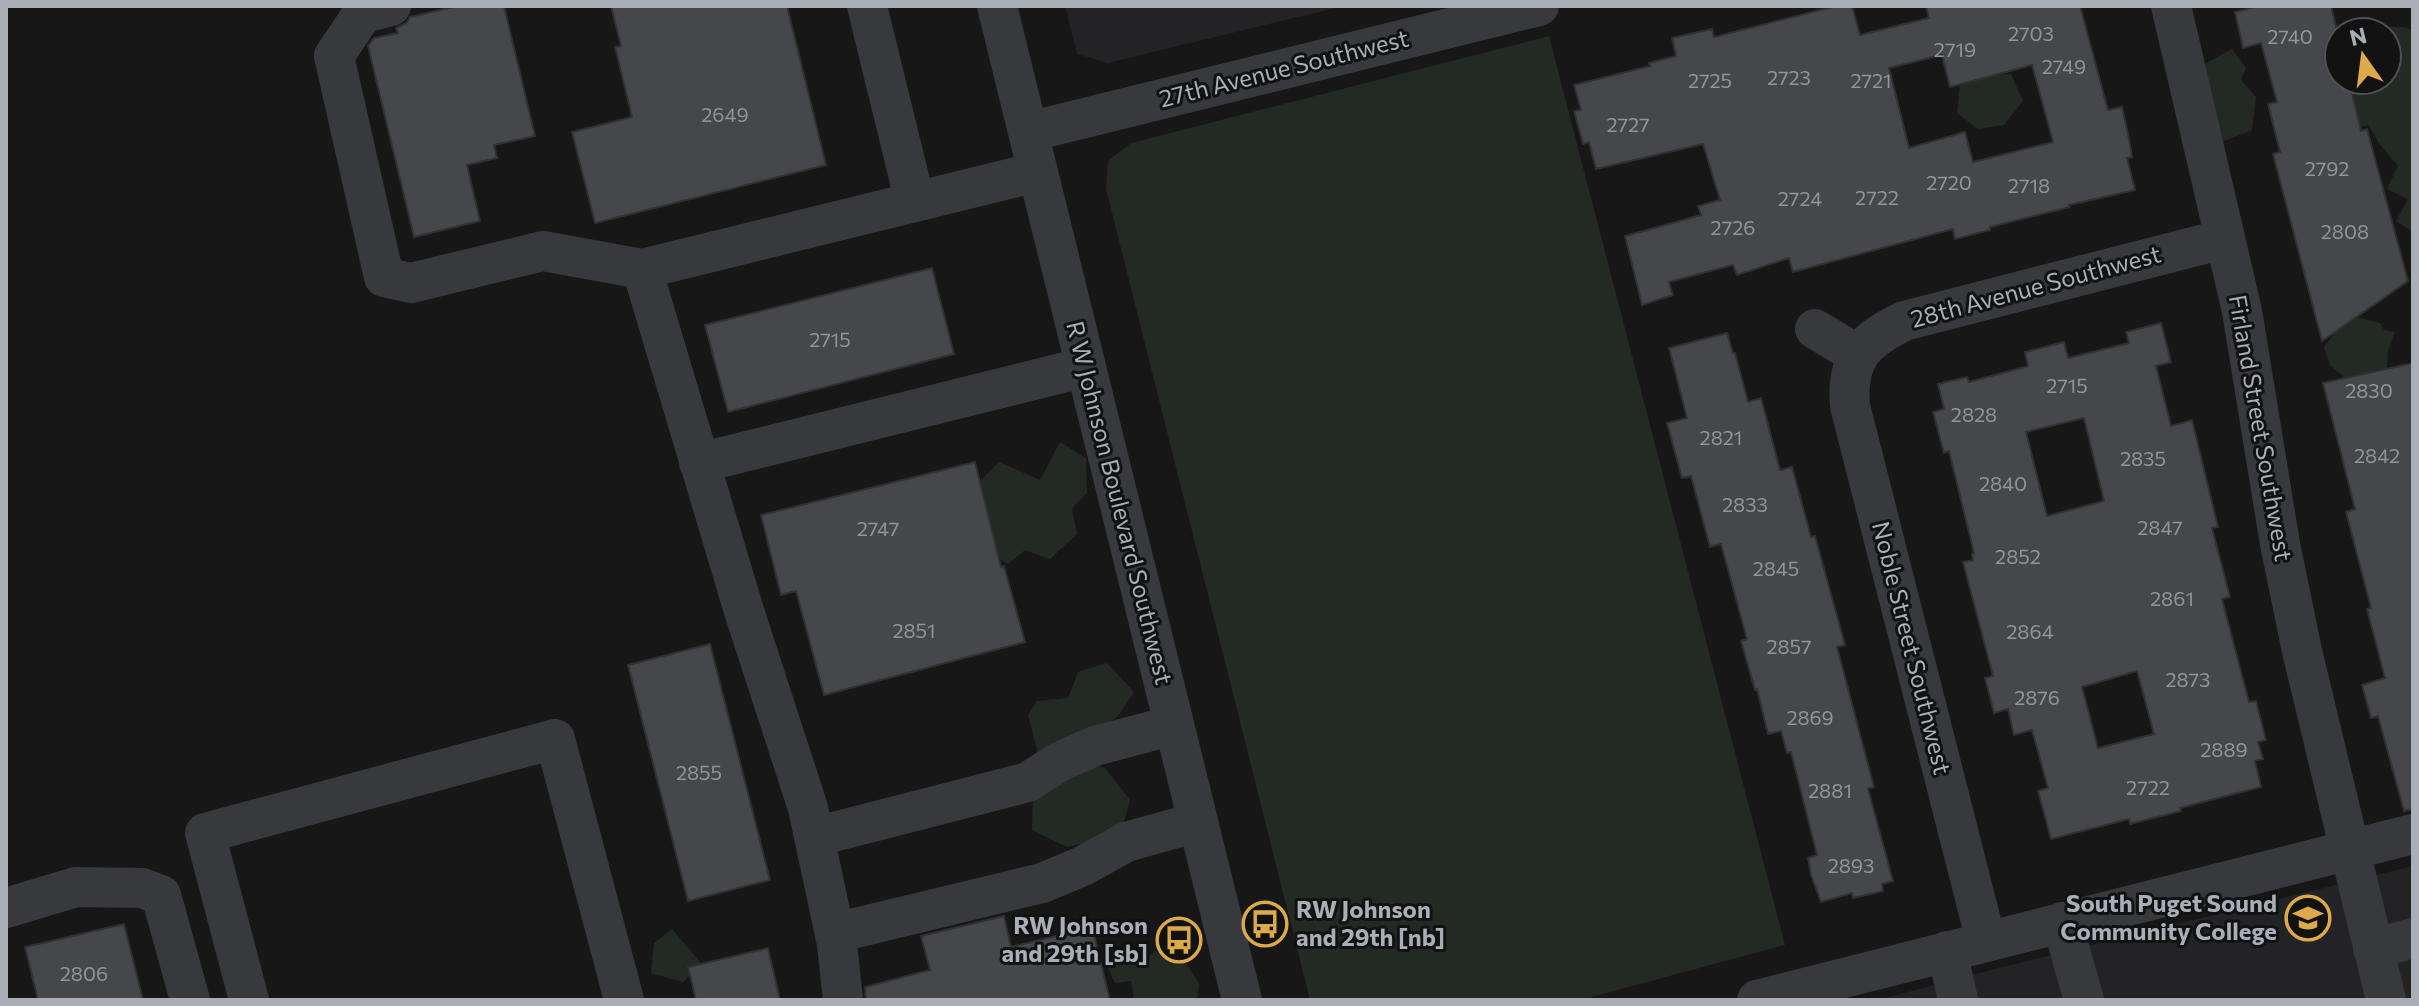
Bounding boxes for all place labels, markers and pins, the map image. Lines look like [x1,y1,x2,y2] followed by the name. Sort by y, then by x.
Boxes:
[2060,888,2277,945] place label: South Puget Sound Community College
[1296,894,1445,951] place label: RW Johnson and 29th [nb]
[2284,894,2332,942] school or university icon: South Puget Sound Community College
[1241,900,1289,948] bus stop icon: RW Johnson and 29th [nb]
[1002,910,1148,967] place label: RW Johnson and 29th [sb]
[1155,916,1203,964] bus stop icon: RW Johnson and 29th [sb]

